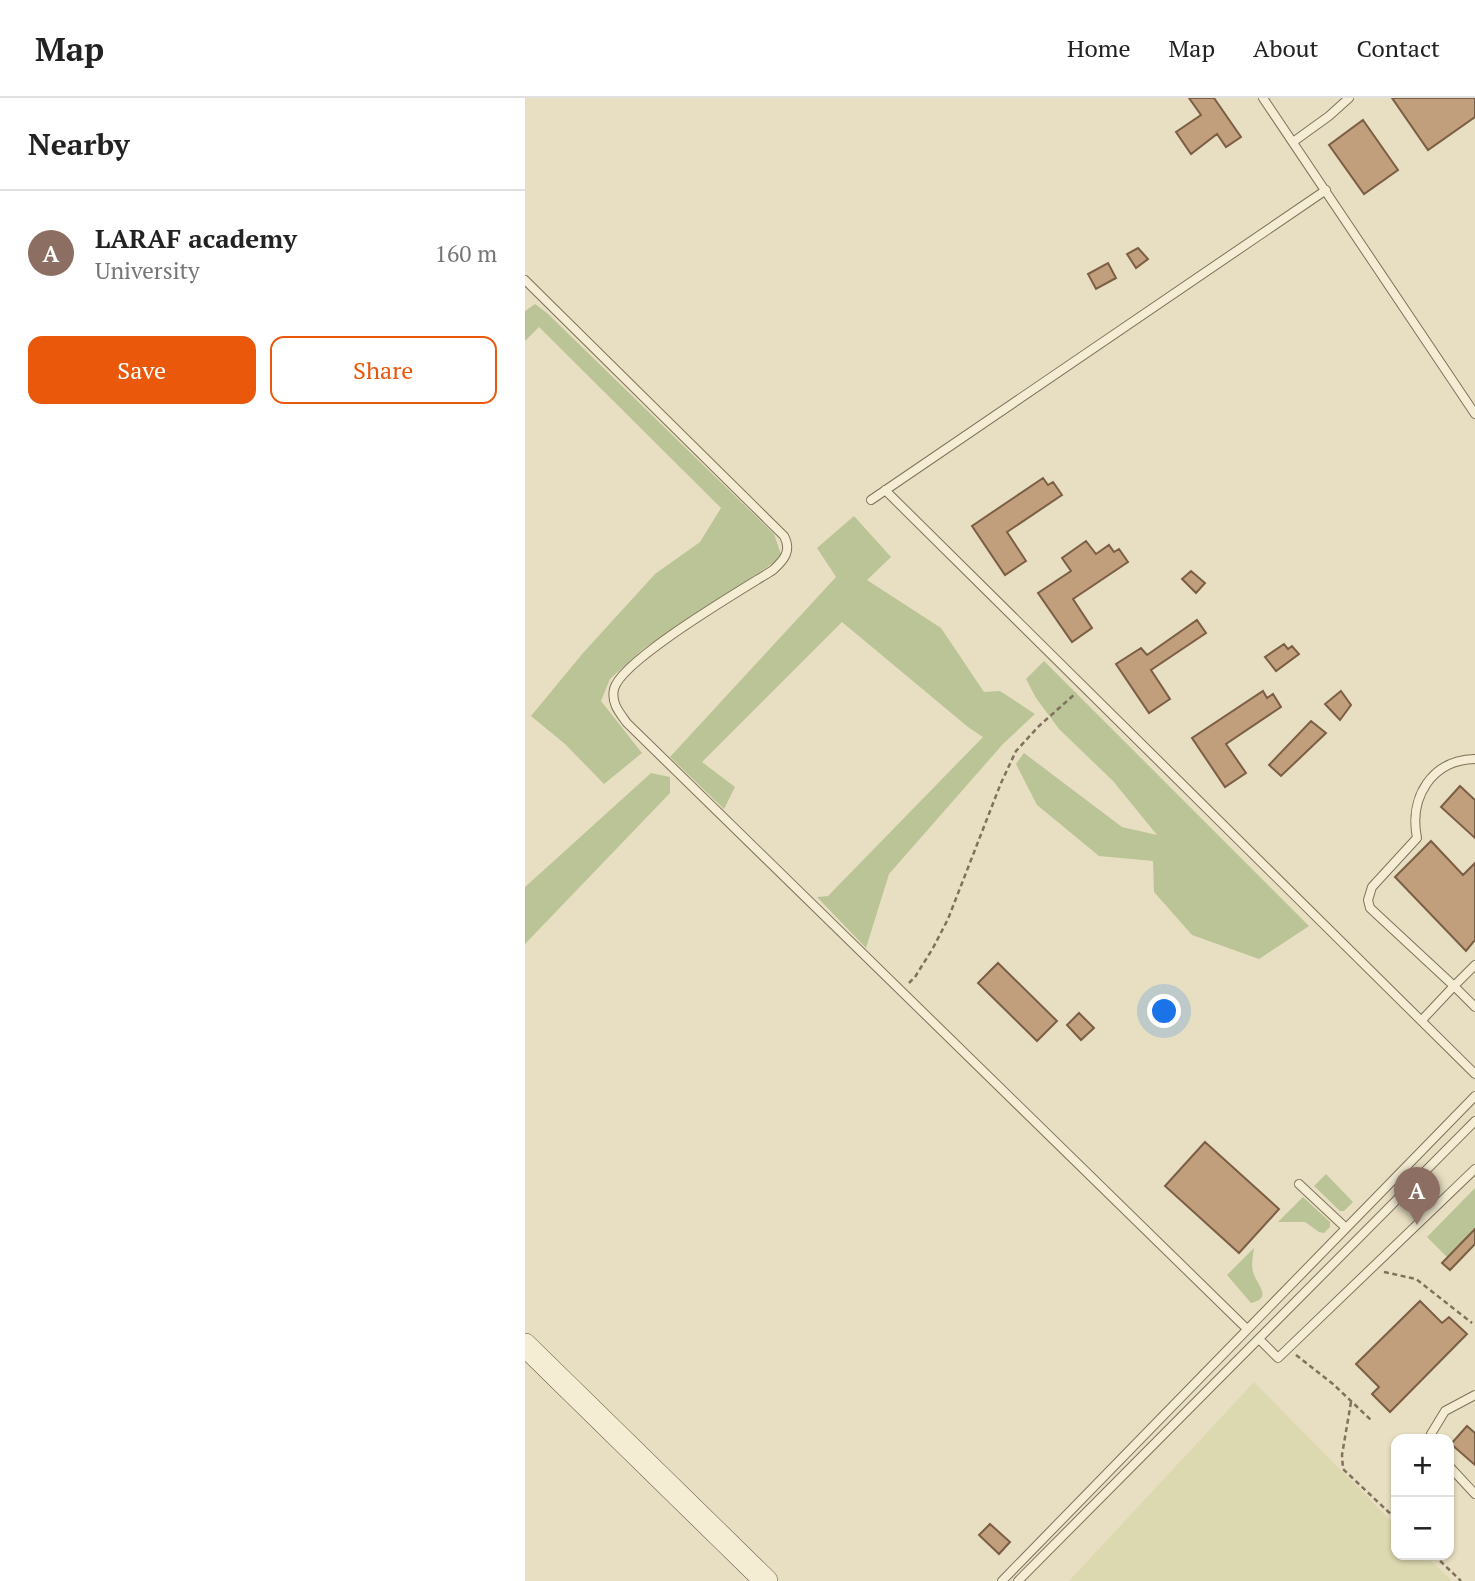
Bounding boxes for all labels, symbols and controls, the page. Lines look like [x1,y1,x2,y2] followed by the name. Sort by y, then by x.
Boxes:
[35,27,104,70] text: Map
[1067,32,1131,64] text: Home
[1169,32,1215,64] text: Map
[1253,32,1319,64] text: About
[1357,32,1440,64] text: Contact
[28,124,130,164] text: Nearby
[95,221,297,255] text: LARAF academy
[43,238,59,269] text: A
[435,238,497,269] text: 160 m
[95,255,200,286] text: University
[28,336,256,404] button: Save
[270,336,497,404] button: Share
[1147,994,1181,1028] your location
[1394,1167,1440,1225] pin: A
[1391,1434,1454,1560] map controls
[1391,1434,1454,1497] button: +
[1391,1497,1454,1560] button: −

